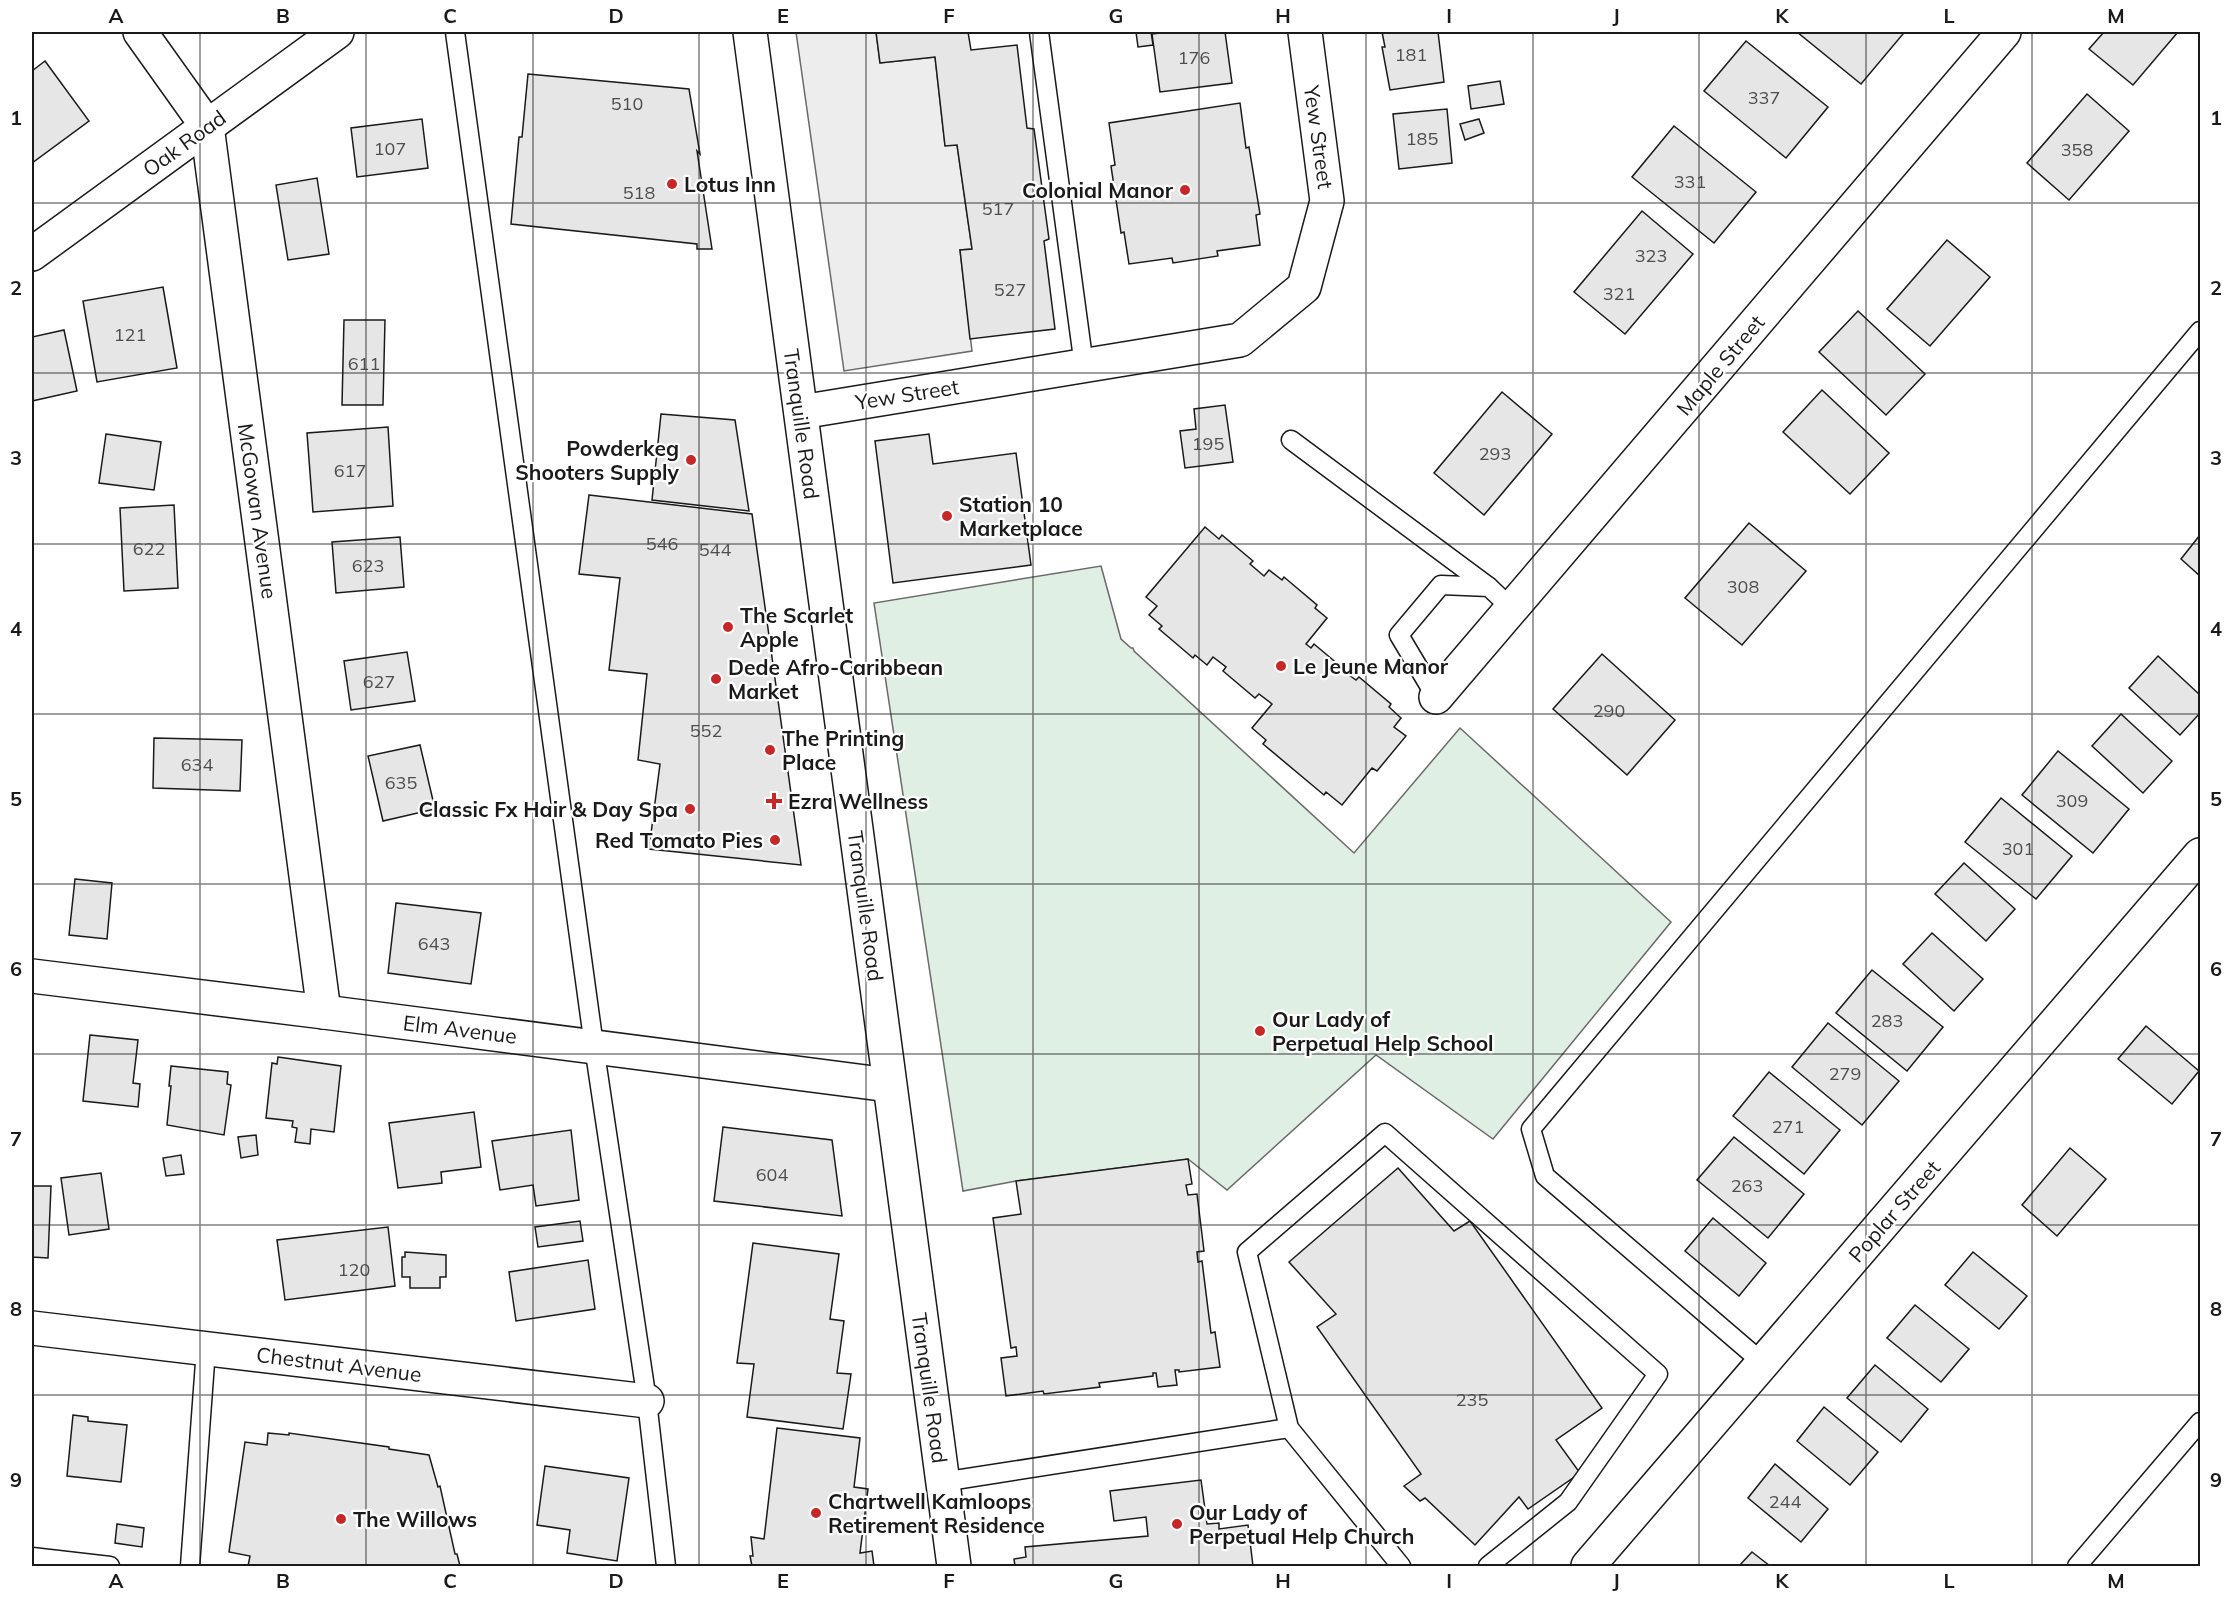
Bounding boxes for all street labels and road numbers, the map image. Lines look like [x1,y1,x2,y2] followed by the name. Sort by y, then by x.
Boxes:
[1299,83,1339,190] street label: Yew Street
[137,104,231,182] street label: Oak Road
[1670,309,1770,421] street label: Maple Street
[779,347,825,501] street label: Tranquille Road
[853,373,960,415] street label: Yew Street
[233,421,283,601] street label: McGowan Avenue
[843,829,889,983] street label: Tranquille Road
[402,1009,518,1049] street label: Elm Avenue
[1843,1155,1945,1267] street label: Poplar Street
[907,1311,953,1465] street label: Tranquille Road
[255,1341,423,1387] street label: Chestnut Avenue

